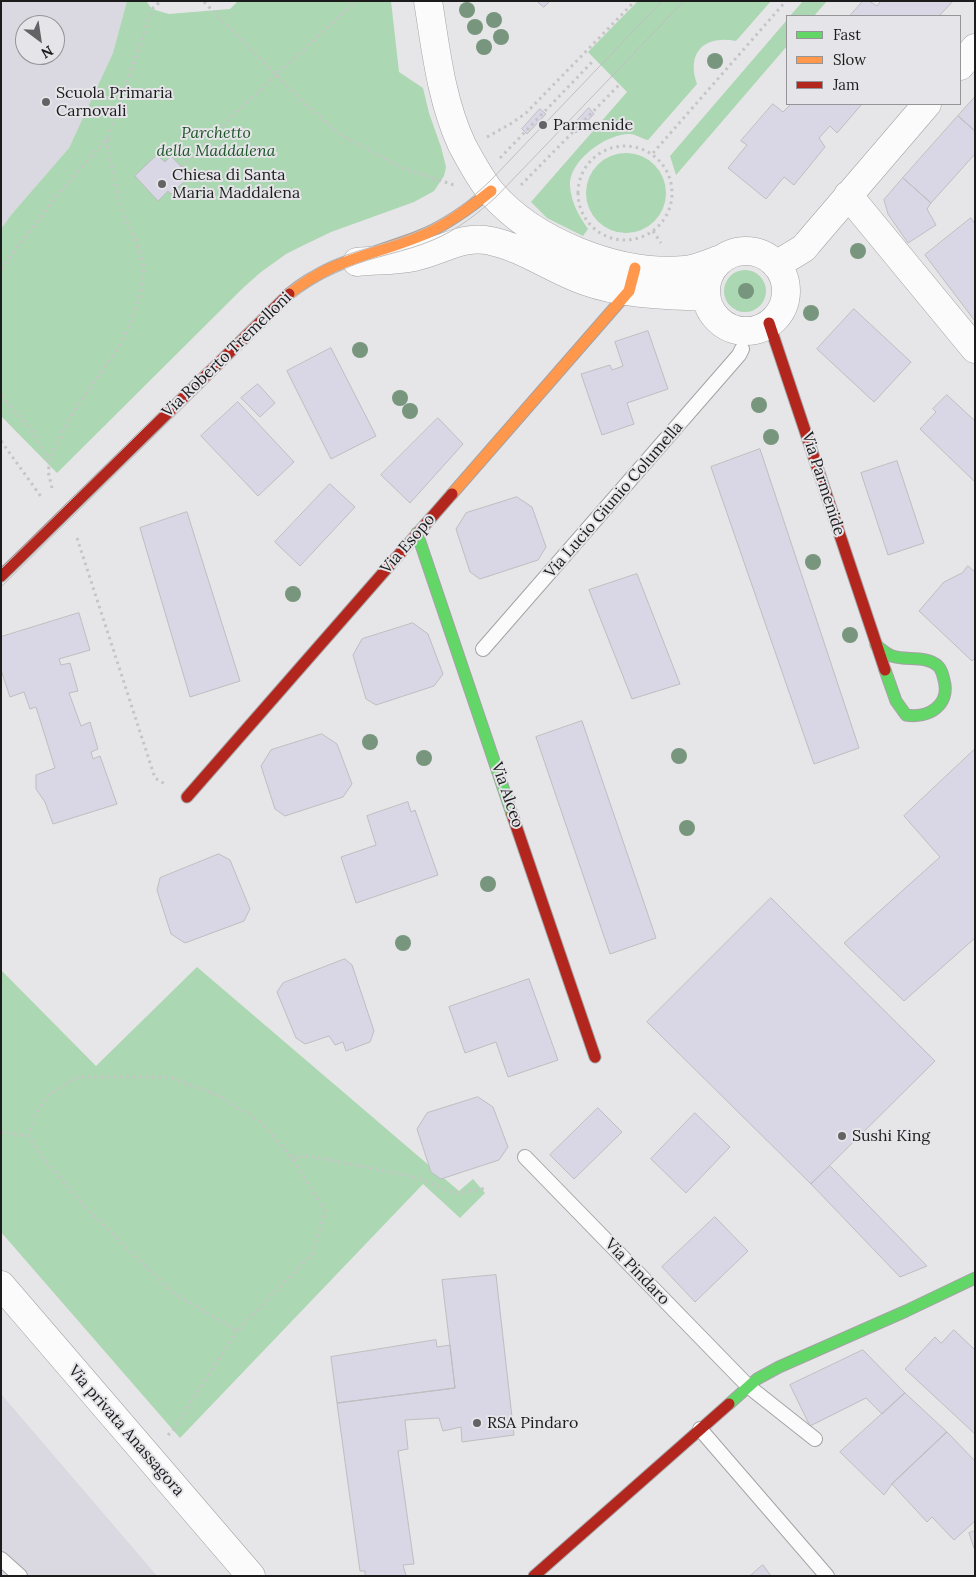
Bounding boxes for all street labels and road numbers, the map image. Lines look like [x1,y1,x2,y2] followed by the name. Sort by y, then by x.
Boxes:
[158,288,296,422] street label: Via Roberto Tremelloni
[541,418,687,582] street label: Via Lucio Giunio Columella
[797,430,849,538] street label: Via Parmenide
[377,510,439,578] street label: Via Esopo
[487,760,527,830] street label: Via Alceo
[601,1235,673,1309] street label: Via Pindaro
[64,1362,188,1500] street label: Via privata Anassagora

